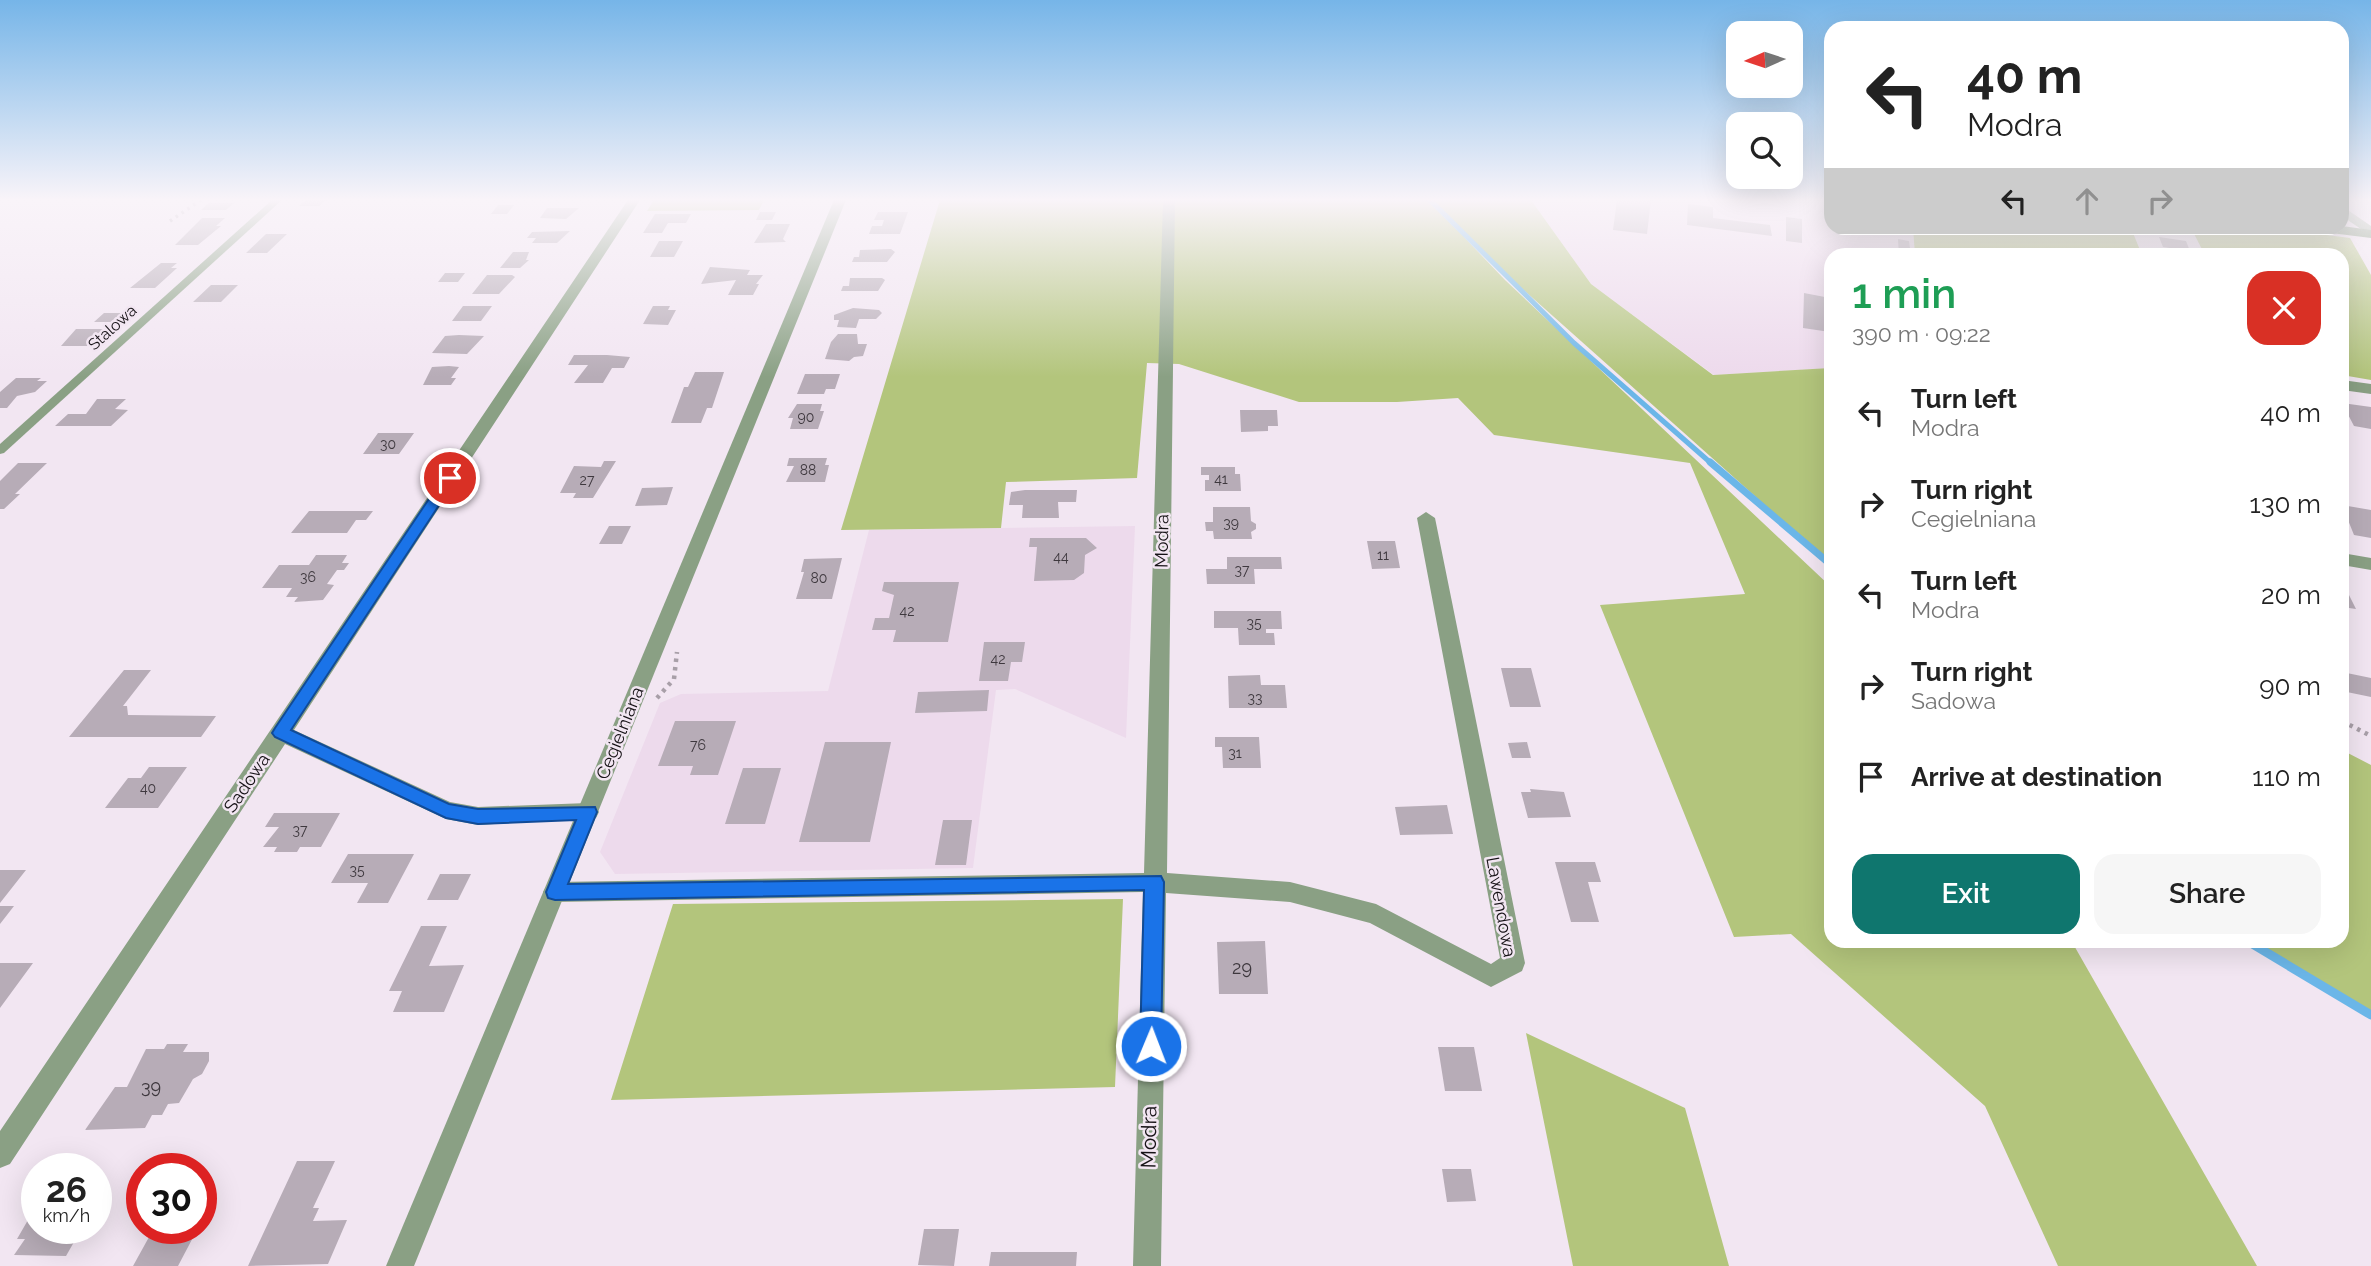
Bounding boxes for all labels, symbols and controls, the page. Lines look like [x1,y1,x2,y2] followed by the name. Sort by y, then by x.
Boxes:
[1726,21,1802,98] north arrow
[1726,21,1803,189] map controls
[1967,47,2082,104] text: 40 m
[1852,49,1943,140] icon: left
[1967,106,2062,143] text: Modra
[1726,112,1803,189] button: search
[1995,182,2033,220] icon: left
[2068,182,2106,220] icon: ahead
[2141,182,2179,220] icon: right
[1852,269,1956,318] text: 1 min
[2247,271,2321,345] button: close
[84,301,141,354] street label: Stalowa
[1852,320,1991,347] text: 390 m · 09:22
[1911,384,2017,414] text: Turn left
[1852,394,1890,432] icon: left
[2260,398,2321,428] text: 40 m
[798,409,814,425] house number: 90
[1911,414,1980,441] text: Modra
[380,436,396,452] house number: 30
[420,448,480,508] pin
[431,459,469,497] icon: arrive
[800,462,816,478] house number: 88
[1214,471,1228,487] house number: 41
[580,472,595,488] house number: 27
[1911,475,2032,505] text: Turn right
[1852,485,1890,523] icon: right
[2250,489,2321,519] text: 130 m
[1911,505,2036,532] text: Cegielniana
[1151,514,1172,568] street label: Modra
[1223,515,1239,531] house number: 39
[1377,547,1389,563] house number: 11
[1053,549,1069,565] house number: 44
[1235,562,1250,578] house number: 37
[1911,566,2017,596] text: Turn left
[300,569,316,585] house number: 36
[811,570,827,586] house number: 80
[1852,576,1890,614] icon: left
[2261,580,2321,610] text: 20 m
[1911,596,1980,623] text: Modra
[900,603,914,619] house number: 42
[1246,615,1262,631] house number: 35
[991,651,1005,667] house number: 42
[1911,657,2032,687] text: Turn right
[1852,667,1890,705] icon: right
[2259,671,2321,701] text: 90 m
[591,683,648,782] street label: Cegielniana
[1911,687,1996,714] text: Sadowa
[1248,690,1262,706] house number: 33
[690,737,706,753] house number: 76
[1228,745,1242,761] house number: 31
[219,749,274,816] street label: Sadowa
[1852,758,1890,796] icon: arrive
[1911,762,2162,792] text: Arrive at destination
[2252,762,2321,792] text: 110 m
[140,780,156,796] house number: 40
[293,822,308,838] house number: 37
[1852,854,2080,934] button: Exit
[2094,854,2321,934] button: Share
[1482,855,1521,959] street label: Lawendowa
[349,862,365,878] house number: 35
[1232,957,1252,978] house number: 29
[1114,1009,1188,1083] position arrow
[141,1076,161,1097] house number: 39
[1135,1105,1162,1168] street label: Modra
[126,1153,217,1244] speed limit sign: 30
[46,1169,87,1210] text: 26
[43,1205,90,1226] text: km/h

